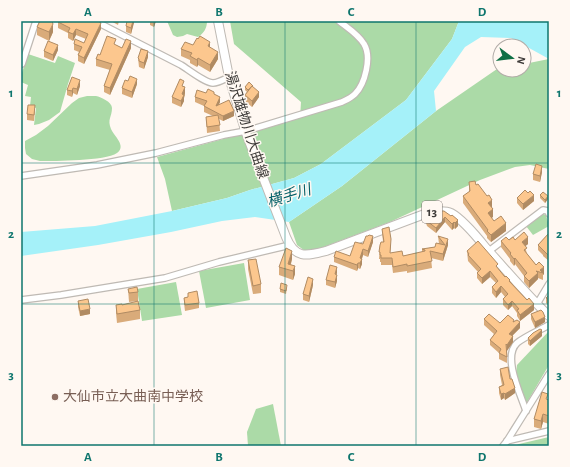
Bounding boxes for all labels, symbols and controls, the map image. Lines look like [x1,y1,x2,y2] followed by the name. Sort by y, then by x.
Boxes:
[84,6,92,19] text: A
[215,6,223,19] text: B
[348,6,355,19] text: C
[478,6,487,19] text: D
[492,38,532,78] north arrow
[515,55,527,66] text: N
[222,69,272,180] street label: 湯沢雄物川大曲線
[9,87,13,100] text: 1
[557,87,561,100] text: 1
[265,181,315,210] water label: 横手川
[422,201,442,223] road number: 13
[8,228,14,241] text: 2
[556,228,562,241] text: 2
[8,369,14,382] text: 3
[556,369,562,382] text: 3
[63,389,203,404] place label: 大仙市立大曲南中学校
[50,392,60,402] marker: 大仙市立大曲南中学校
[84,451,92,464] text: A
[215,451,223,464] text: B
[348,451,355,464] text: C
[478,451,487,464] text: D

